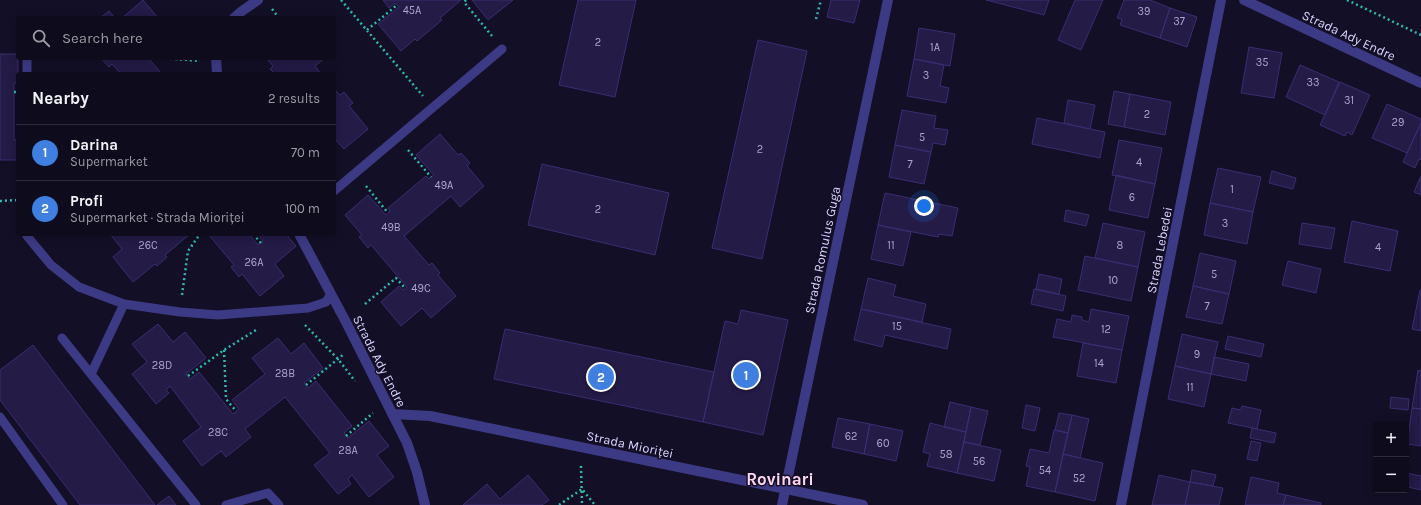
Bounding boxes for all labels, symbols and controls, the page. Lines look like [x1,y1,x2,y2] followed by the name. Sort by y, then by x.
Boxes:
[403,4,422,17] house number: 45A
[1138,5,1150,18] house number: 39
[1300,7,1398,64] street label: Strada Ady Endre
[1173,15,1185,28] house number: 37
[16,16,336,60] search box
[30,27,52,49] icon: search
[62,29,143,47] text: Search here
[595,36,601,49] house number: 2
[930,41,941,54] house number: 1A
[1256,56,1268,69] house number: 35
[923,69,929,82] house number: 3
[1307,76,1320,89] house number: 33
[32,88,89,108] text: Nearby
[268,91,320,106] text: 2 results
[1344,94,1354,107] house number: 31
[1144,108,1150,121] house number: 2
[1392,116,1404,129] house number: 29
[919,131,925,144] house number: 5
[70,136,118,154] text: Darina
[757,143,763,156] house number: 2
[43,145,47,160] text: 1
[291,145,320,160] text: 70 m
[70,154,148,169] text: Supermarket
[1136,156,1142,169] house number: 4
[907,158,913,171] house number: 7
[435,179,454,192] house number: 49A
[1230,183,1234,196] house number: 1
[802,185,843,315] street label: Strada Romulus Guga
[1129,191,1135,204] house number: 6
[70,192,104,210] text: Profi
[914,196,934,216] your location
[41,201,49,216] text: 2
[285,201,320,216] text: 100 m
[595,203,601,216] house number: 2
[1144,206,1175,295] street label: Strada Lebedei
[70,210,245,225] text: Supermarket · Strada Mioriței
[1222,217,1228,230] house number: 3
[381,221,401,234] house number: 49B
[138,239,158,252] house number: 26C
[887,239,895,252] house number: 11
[1117,239,1124,252] house number: 8
[1375,241,1381,254] house number: 4
[245,256,264,269] house number: 26A
[1211,268,1217,281] house number: 5
[1108,274,1118,287] house number: 10
[411,282,431,295] house number: 49C
[1204,300,1210,313] house number: 7
[350,313,409,410] street label: Strada Ady Endre
[892,320,902,333] house number: 15
[1101,323,1111,336] house number: 12
[1194,348,1200,361] house number: 9
[1094,357,1104,370] house number: 14
[152,359,172,372] house number: 28D
[733,360,759,390] pin: 1
[588,362,614,392] pin: 2
[275,367,295,380] house number: 28B
[1186,381,1194,394] house number: 11
[1373,421,1409,493] map controls
[1373,421,1409,457] button: +
[208,426,228,439] house number: 28C
[585,428,675,461] street label: Strada Mioriței
[845,430,857,443] house number: 62
[877,437,889,450] house number: 60
[338,444,358,457] house number: 28A
[940,448,953,461] house number: 58
[973,455,985,468] house number: 56
[1373,457,1409,493] button: −
[1039,464,1051,477] house number: 54
[746,469,814,489] district label: Rovinari
[1073,472,1085,485] house number: 52

